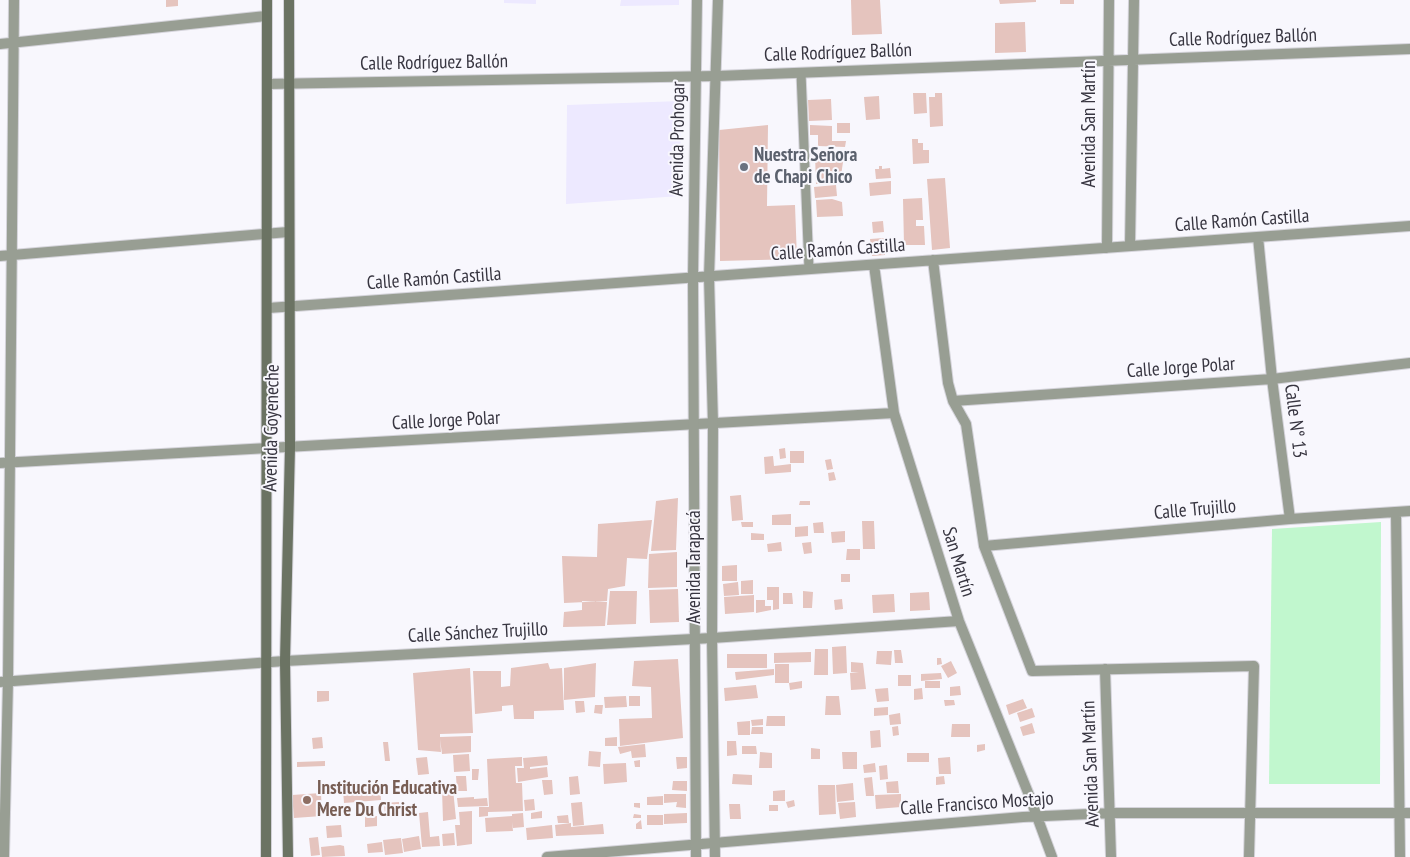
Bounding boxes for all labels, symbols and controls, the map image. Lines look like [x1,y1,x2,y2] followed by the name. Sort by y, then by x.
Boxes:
[1169,24,1317,52] street label: Calle Rodríguez Ballón
[764,39,912,67] street label: Calle Rodríguez Ballón
[360,50,508,76] street label: Calle Rodríguez Ballón
[1079,60,1101,188] street label: Avenida San Martín
[666,81,690,197] street label: Avenida Prohogar
[754,145,857,189] place label: Nuestra Señora de Chapi Chico
[738,161,750,173] marker: Nuestra Señora de Chapi Chico
[1174,205,1310,237] street label: Calle Ramón Castilla
[770,234,906,266] street label: Calle Ramón Castilla
[366,263,502,295] street label: Calle Ramón Castilla
[1126,353,1236,383] street label: Calle Jorge Polar
[259,364,285,492] street label: Avenida Goyeneche
[1279,383,1311,459] street label: Calle N° 13
[391,407,501,435] street label: Calle Jorge Polar
[1153,495,1237,525] street label: Calle Trujillo
[684,510,706,624] street label: Avenida Tarapacá
[937,525,979,599] street label: San Martín
[407,618,549,648] street label: Calle Sánchez Trujillo
[1077,700,1105,828] street label: Avenida San Martín
[317,778,457,822] place label: Institución Educativa Mere Du Christ
[900,787,1054,821] street label: Calle Francisco Mostajo
[301,794,313,806] marker: Institución Educativa Mere Du Christ

